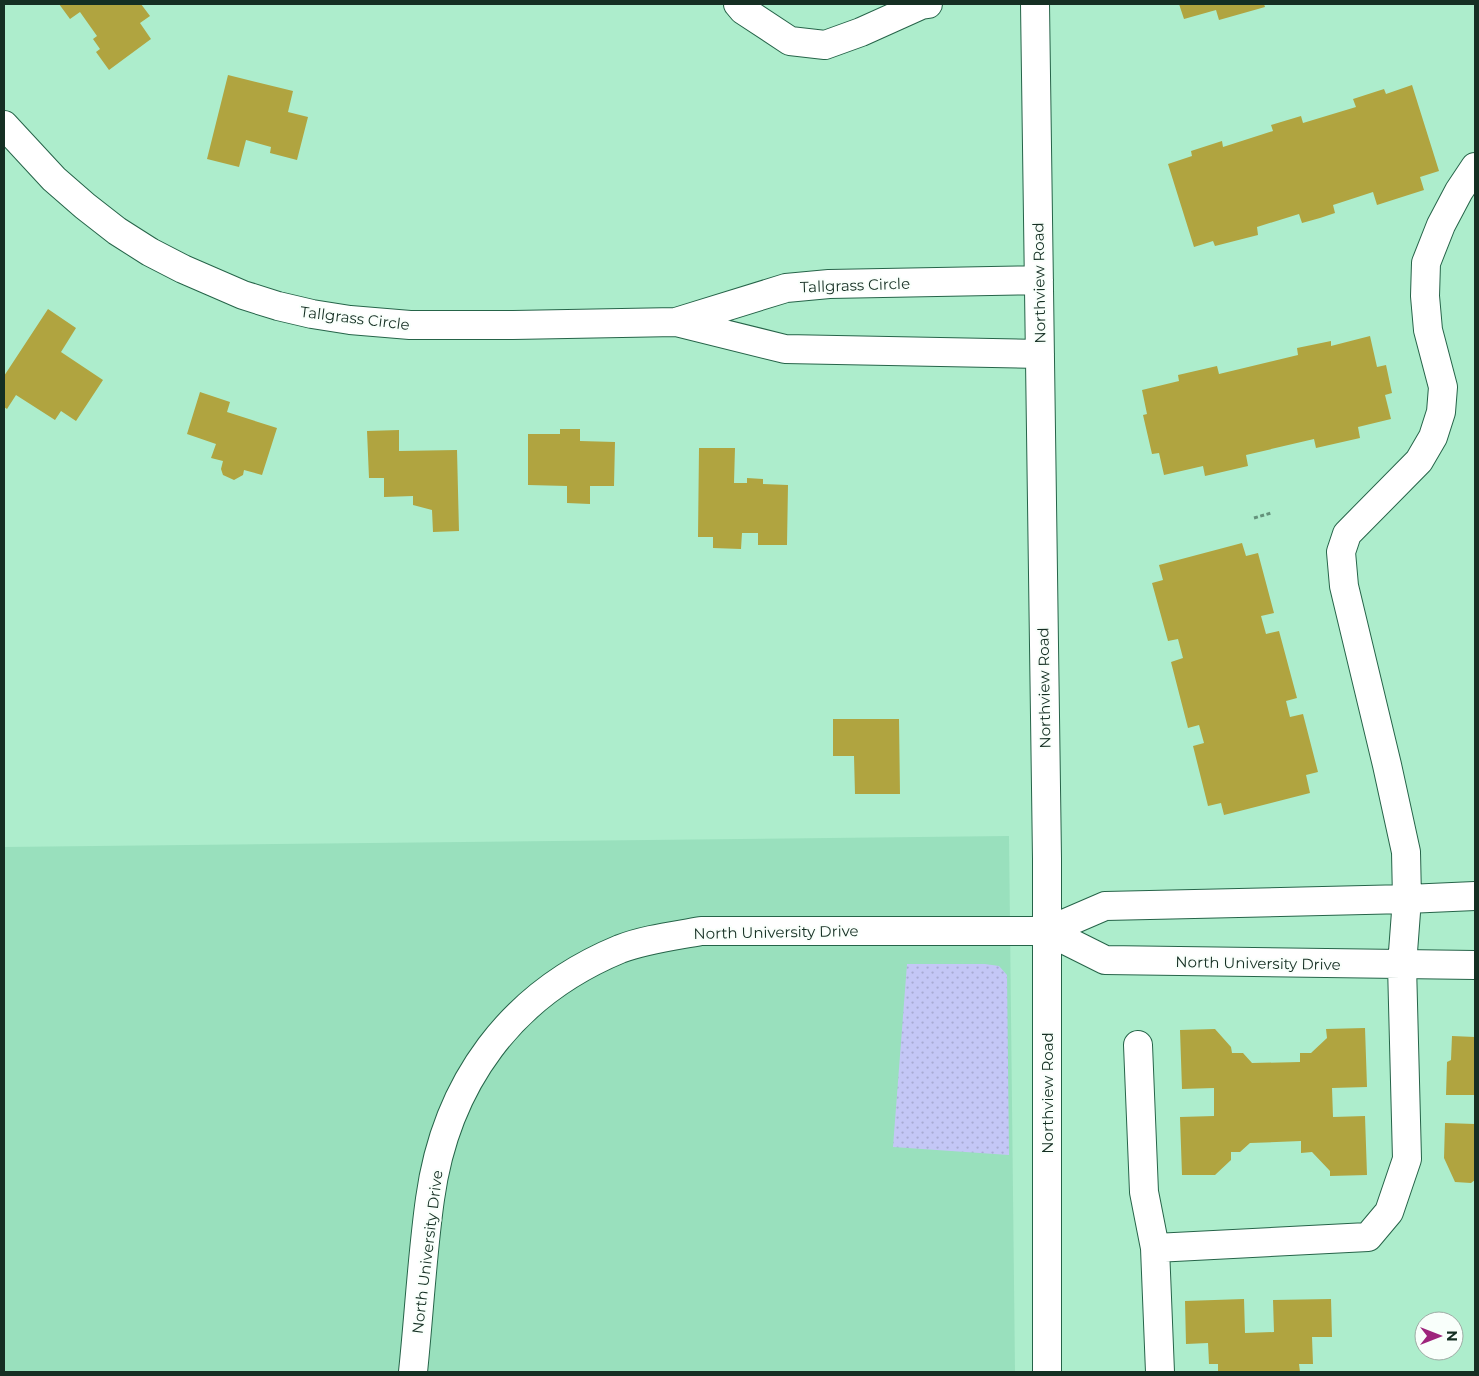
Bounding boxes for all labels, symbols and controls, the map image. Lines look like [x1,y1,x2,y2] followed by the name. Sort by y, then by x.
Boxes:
[1028,222,1050,344] street label: Northview Road
[800,274,910,296] street label: Tallgrass Circle
[299,302,411,334] street label: Tallgrass Circle
[1033,627,1055,749] street label: Northview Road
[693,921,859,943] street label: North University Drive
[1175,952,1341,974] street label: North University Drive
[1038,1032,1057,1154] street label: Northview Road
[408,1169,446,1335] street label: North University Drive
[1414,1311,1464,1361] north arrow
[1443,1330,1461,1342] text: N

